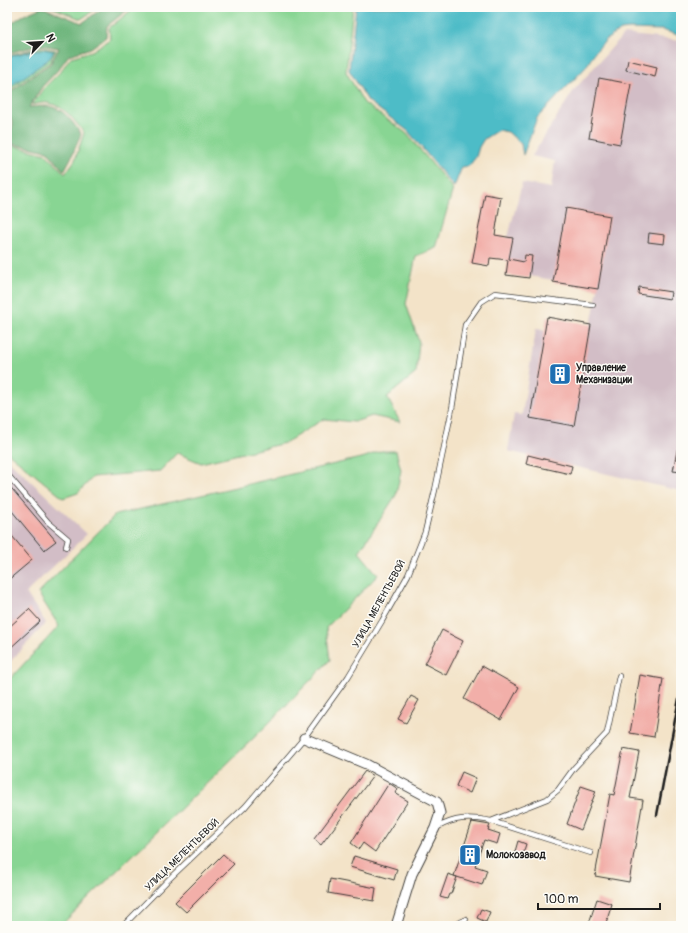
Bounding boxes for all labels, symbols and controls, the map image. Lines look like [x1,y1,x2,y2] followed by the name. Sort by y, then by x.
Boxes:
[22,22,62,62] north arrow
[43,32,58,45] text: N
[547,361,573,387] building icon: Управление Механизации
[576,362,632,386] place label: Управление Механизации
[349,558,408,650] street label: УЛИЦА МЕЛЕНТЬЕВОЙ
[142,816,222,894] street label: УЛИЦА МЕЛЕНТЬЕВОЙ
[457,842,483,868] building icon: Молокозавод
[486,849,546,861] place label: Молокозавод
[538,885,660,911] scale bar
[544,892,579,907] text: 100 m

